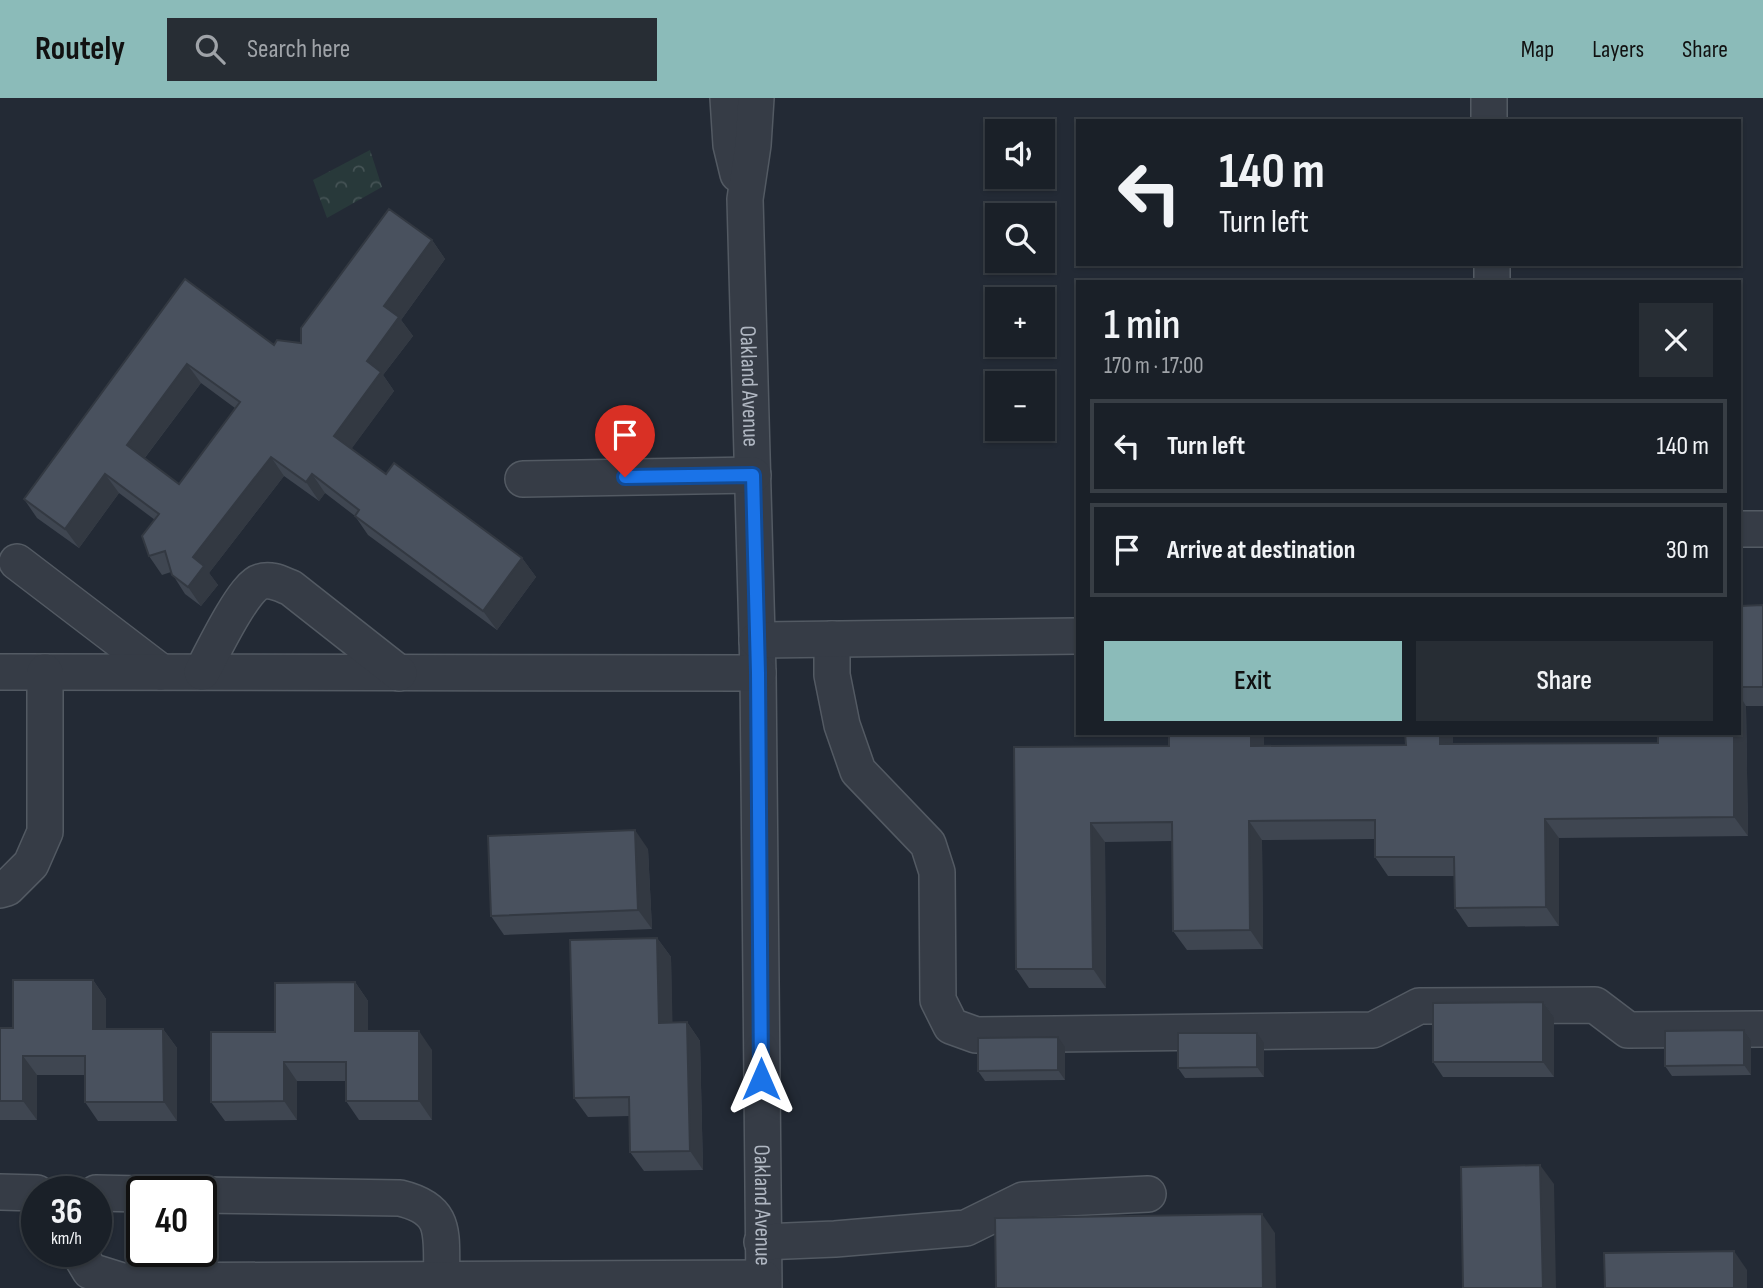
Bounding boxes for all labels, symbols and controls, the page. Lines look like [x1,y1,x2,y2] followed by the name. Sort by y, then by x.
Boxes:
[167,18,657,81] search box
[35,29,125,69] text: Routely
[191,30,229,68] icon: search
[247,34,350,65] text: Search here
[1521,35,1554,64] text: Map
[1592,35,1644,64] text: Layers
[1682,35,1728,64] text: Share
[985,119,1055,441] map controls
[985,119,1055,189] button: sound
[1219,143,1325,202] text: 140 m
[1104,147,1195,238] icon: left
[985,203,1055,273] button: search
[1219,203,1309,242] text: Turn left
[985,287,1055,357] button: +
[1104,300,1180,351] text: 1 min
[1639,303,1713,377] button: close
[733,325,765,447] street label: Oakland Avenue
[1104,352,1204,380] text: 170 m · 17:00
[985,371,1055,441] button: −
[595,405,655,477] pin
[606,416,644,454] icon: arrive
[1108,427,1146,465] icon: left
[1167,431,1245,462] text: Turn left
[1657,431,1709,462] text: 140 m
[1108,531,1146,569] icon: arrive
[1167,535,1355,566] text: Arrive at destination
[1666,535,1709,566] text: 30 m
[1104,641,1402,721] button: Exit
[1416,641,1713,721] button: Share
[724,1042,798,1116] position arrow
[748,1144,777,1266] street label: Oakland Avenue
[126,1176,217,1267] speed limit sign: 40
[50,1191,83,1234] text: 36
[51,1228,82,1249] text: km/h

